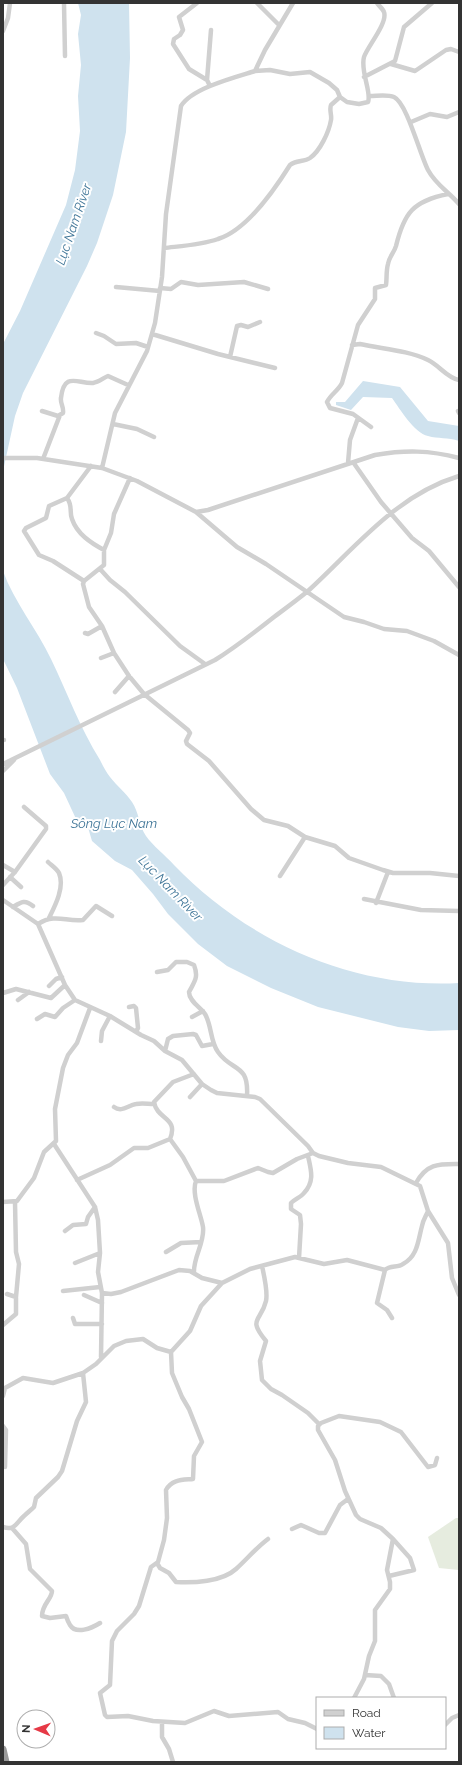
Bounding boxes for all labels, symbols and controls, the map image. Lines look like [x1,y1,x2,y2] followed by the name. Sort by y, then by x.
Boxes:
[53,181,95,267] water label: Lục Nam River
[70,816,157,831] water label: Sông Lục Nam
[136,853,206,925] water label: Lục Nam River
[316,1697,446,1749] legend
[352,1706,381,1720] text: Road
[16,1709,56,1749] north arrow
[20,1724,33,1733] text: N
[352,1726,386,1740] text: Water

